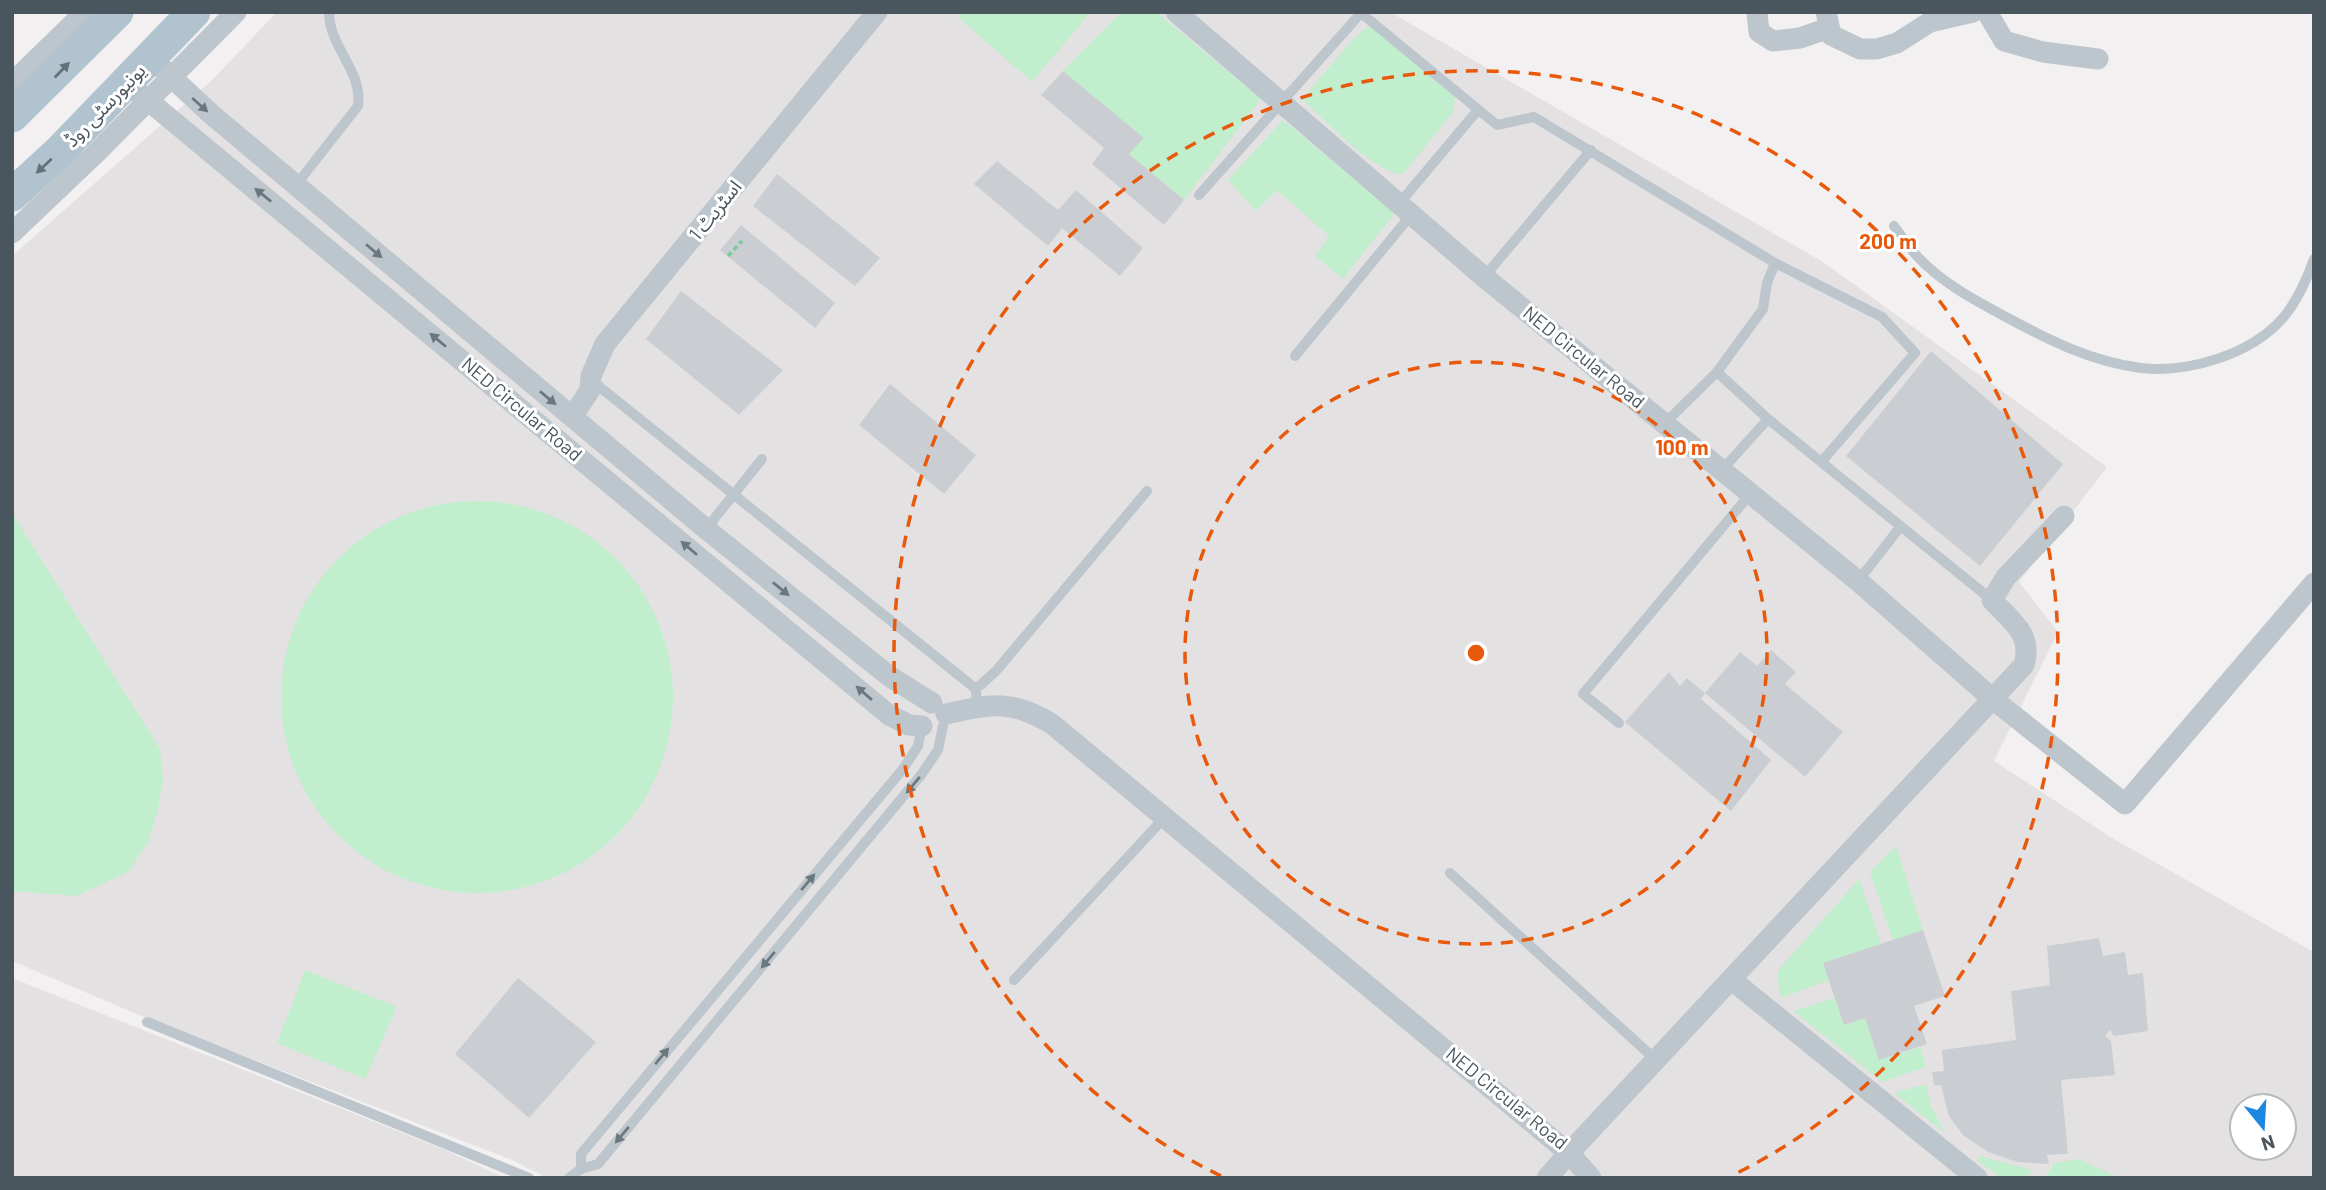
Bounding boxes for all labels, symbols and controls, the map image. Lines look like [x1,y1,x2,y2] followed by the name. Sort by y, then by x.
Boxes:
[59,58,151,152] street label: یونیورسٹی روڈ
[53,61,70,78] one-way arrow
[191,97,209,113] one-way arrow
[35,158,53,174] one-way arrow
[684,175,746,245] street label: اسٹریٹ 1
[254,187,272,203] one-way arrow
[1859,228,1917,253] text: 200 m
[366,243,383,258] one-way arrow
[1519,301,1650,413] street label: NED Circular Road
[430,333,447,348] one-way arrow
[458,352,587,466] street label: NED Circular Road
[539,390,557,405] one-way arrow
[1655,434,1709,459] text: 100 m
[680,540,698,555] one-way arrow
[771,581,789,596] one-way arrow
[1464,641,1488,665] centre of rings
[855,686,872,701] one-way arrow
[906,776,921,793] one-way arrow
[800,873,815,890] one-way arrow
[760,950,775,968] one-way arrow
[1442,1042,1573,1154] street label: NED Circular Road
[654,1048,669,1065] one-way arrow
[2228,1092,2298,1162] north arrow
[615,1126,630,1143] one-way arrow
[2259,1131,2278,1157] text: N

